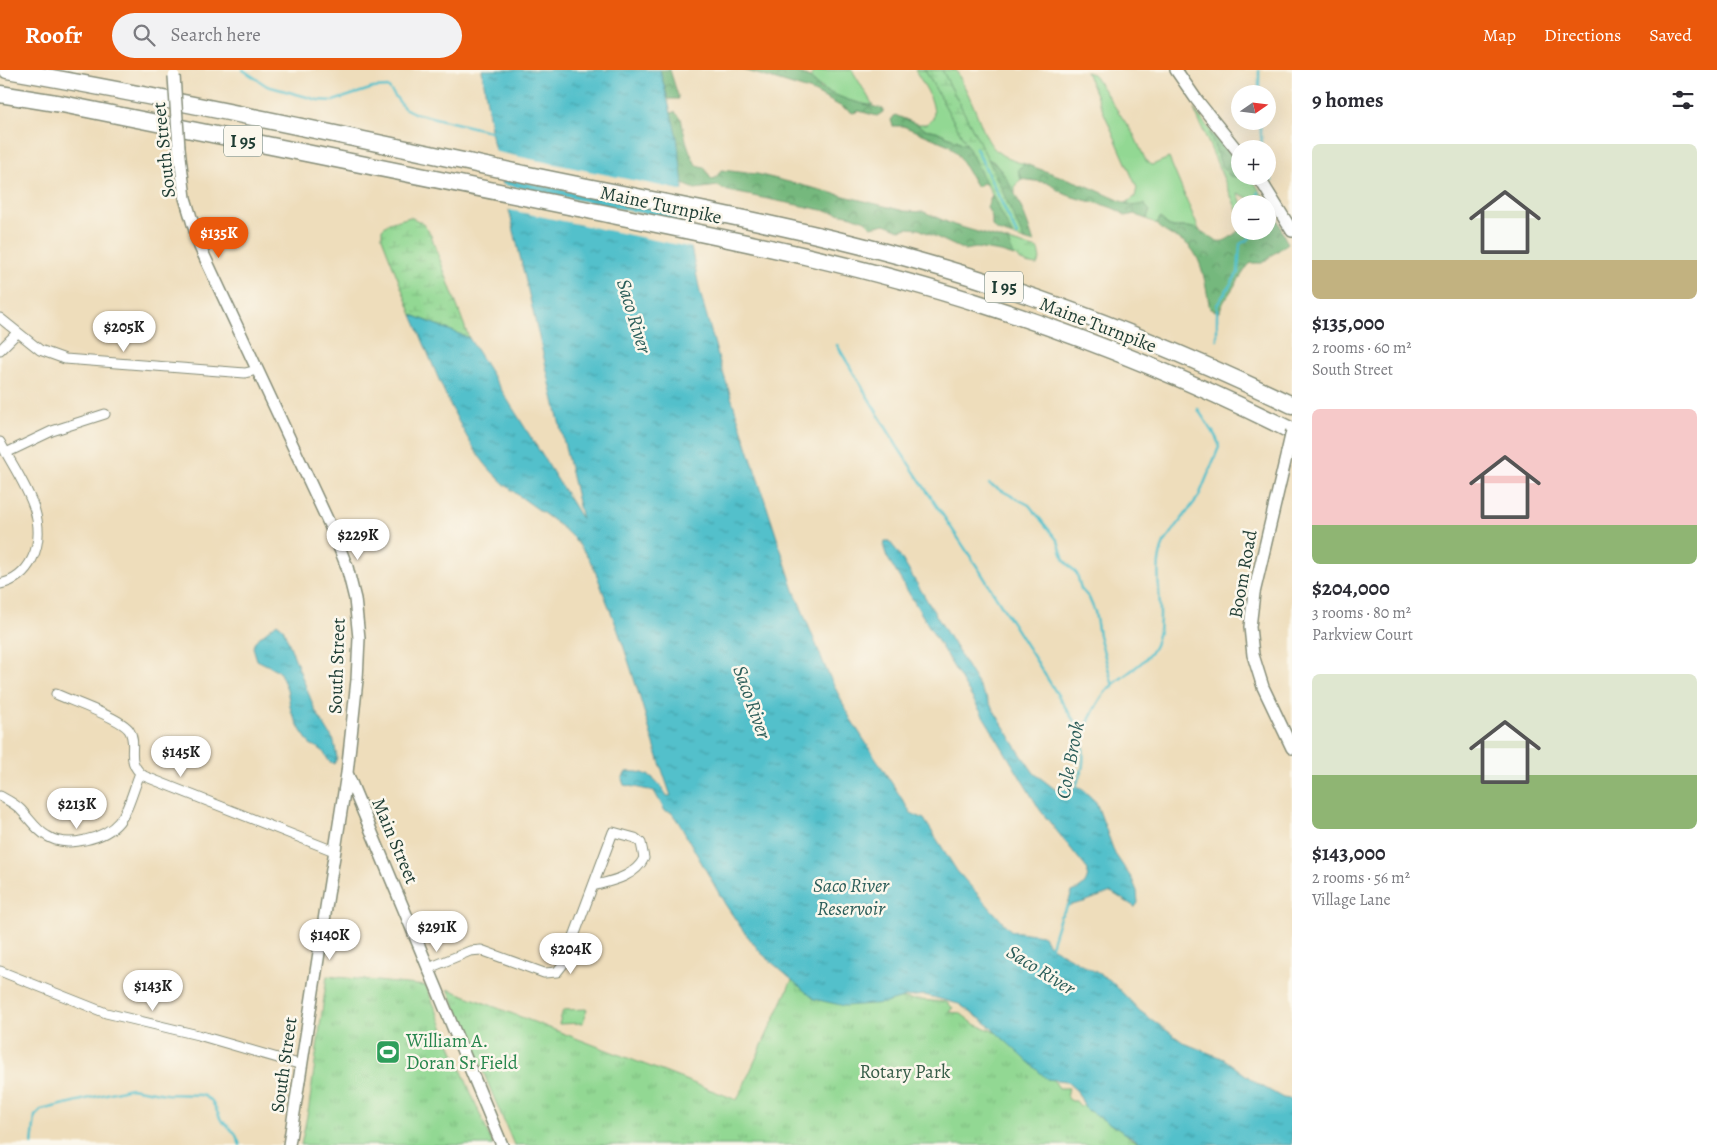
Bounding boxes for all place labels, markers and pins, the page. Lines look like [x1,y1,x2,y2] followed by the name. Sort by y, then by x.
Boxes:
[184,216,254,259] pin: $135K
[89,310,159,353] pin: $205K
[323,518,393,561] pin: $229K
[146,736,216,778] pin: $145K
[42,788,112,830] pin: $213K
[402,910,472,953] pin: $291K
[295,918,365,961] pin: $140K
[536,932,606,975] pin: $204K
[118,970,188,1012] pin: $143K
[405,1028,519,1076] place label: William A. Doran Sr Field
[375,1039,401,1065] sports icon: William A. Doran Sr Field

